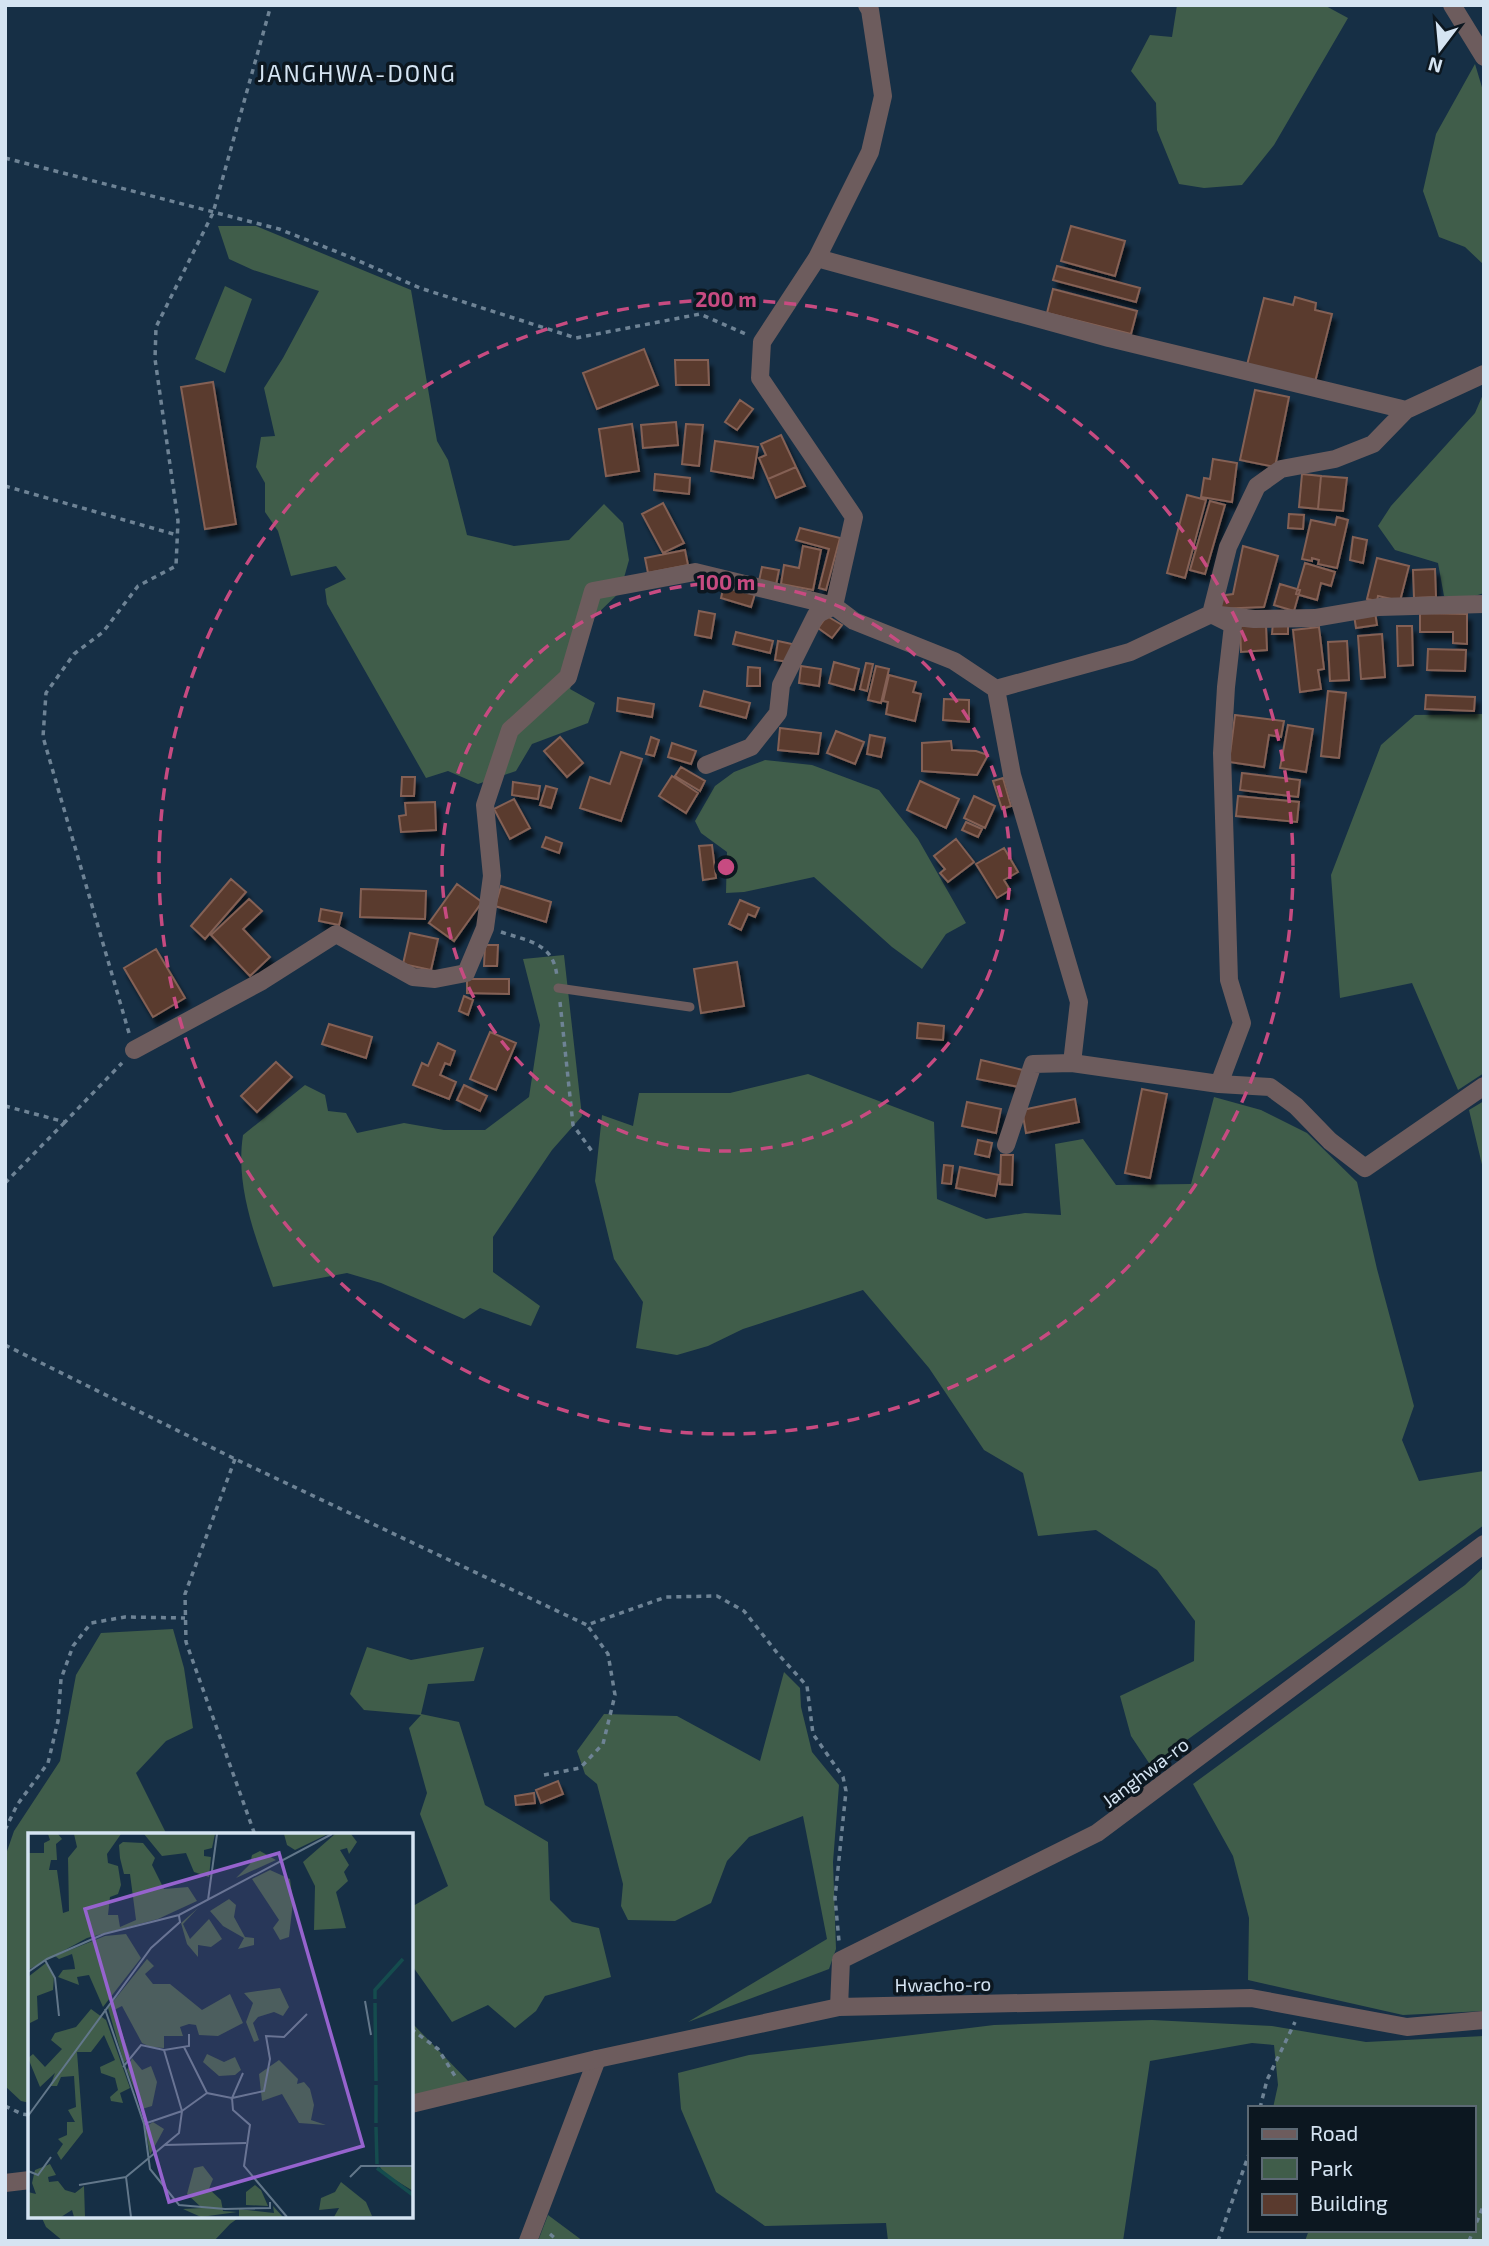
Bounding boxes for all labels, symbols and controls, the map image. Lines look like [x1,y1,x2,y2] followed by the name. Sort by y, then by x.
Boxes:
[1405,14,1475,84] north arrow
[1425,53,1445,79] text: N
[257,59,457,87] district label: JANGHWA-DONG
[695,286,757,311] text: 200 m
[697,569,755,594] text: 100 m
[714,855,738,879] centre of rings
[1097,1732,1193,1812] street label: Janghwa-ro
[28,1833,413,2218] inset map
[895,1972,991,1996] street label: Hwacho-ro
[1248,2106,1475,2232] legend
[1310,2120,1358,2145] text: Road
[1310,2155,1353,2180] text: Park
[1310,2190,1388,2215] text: Building

